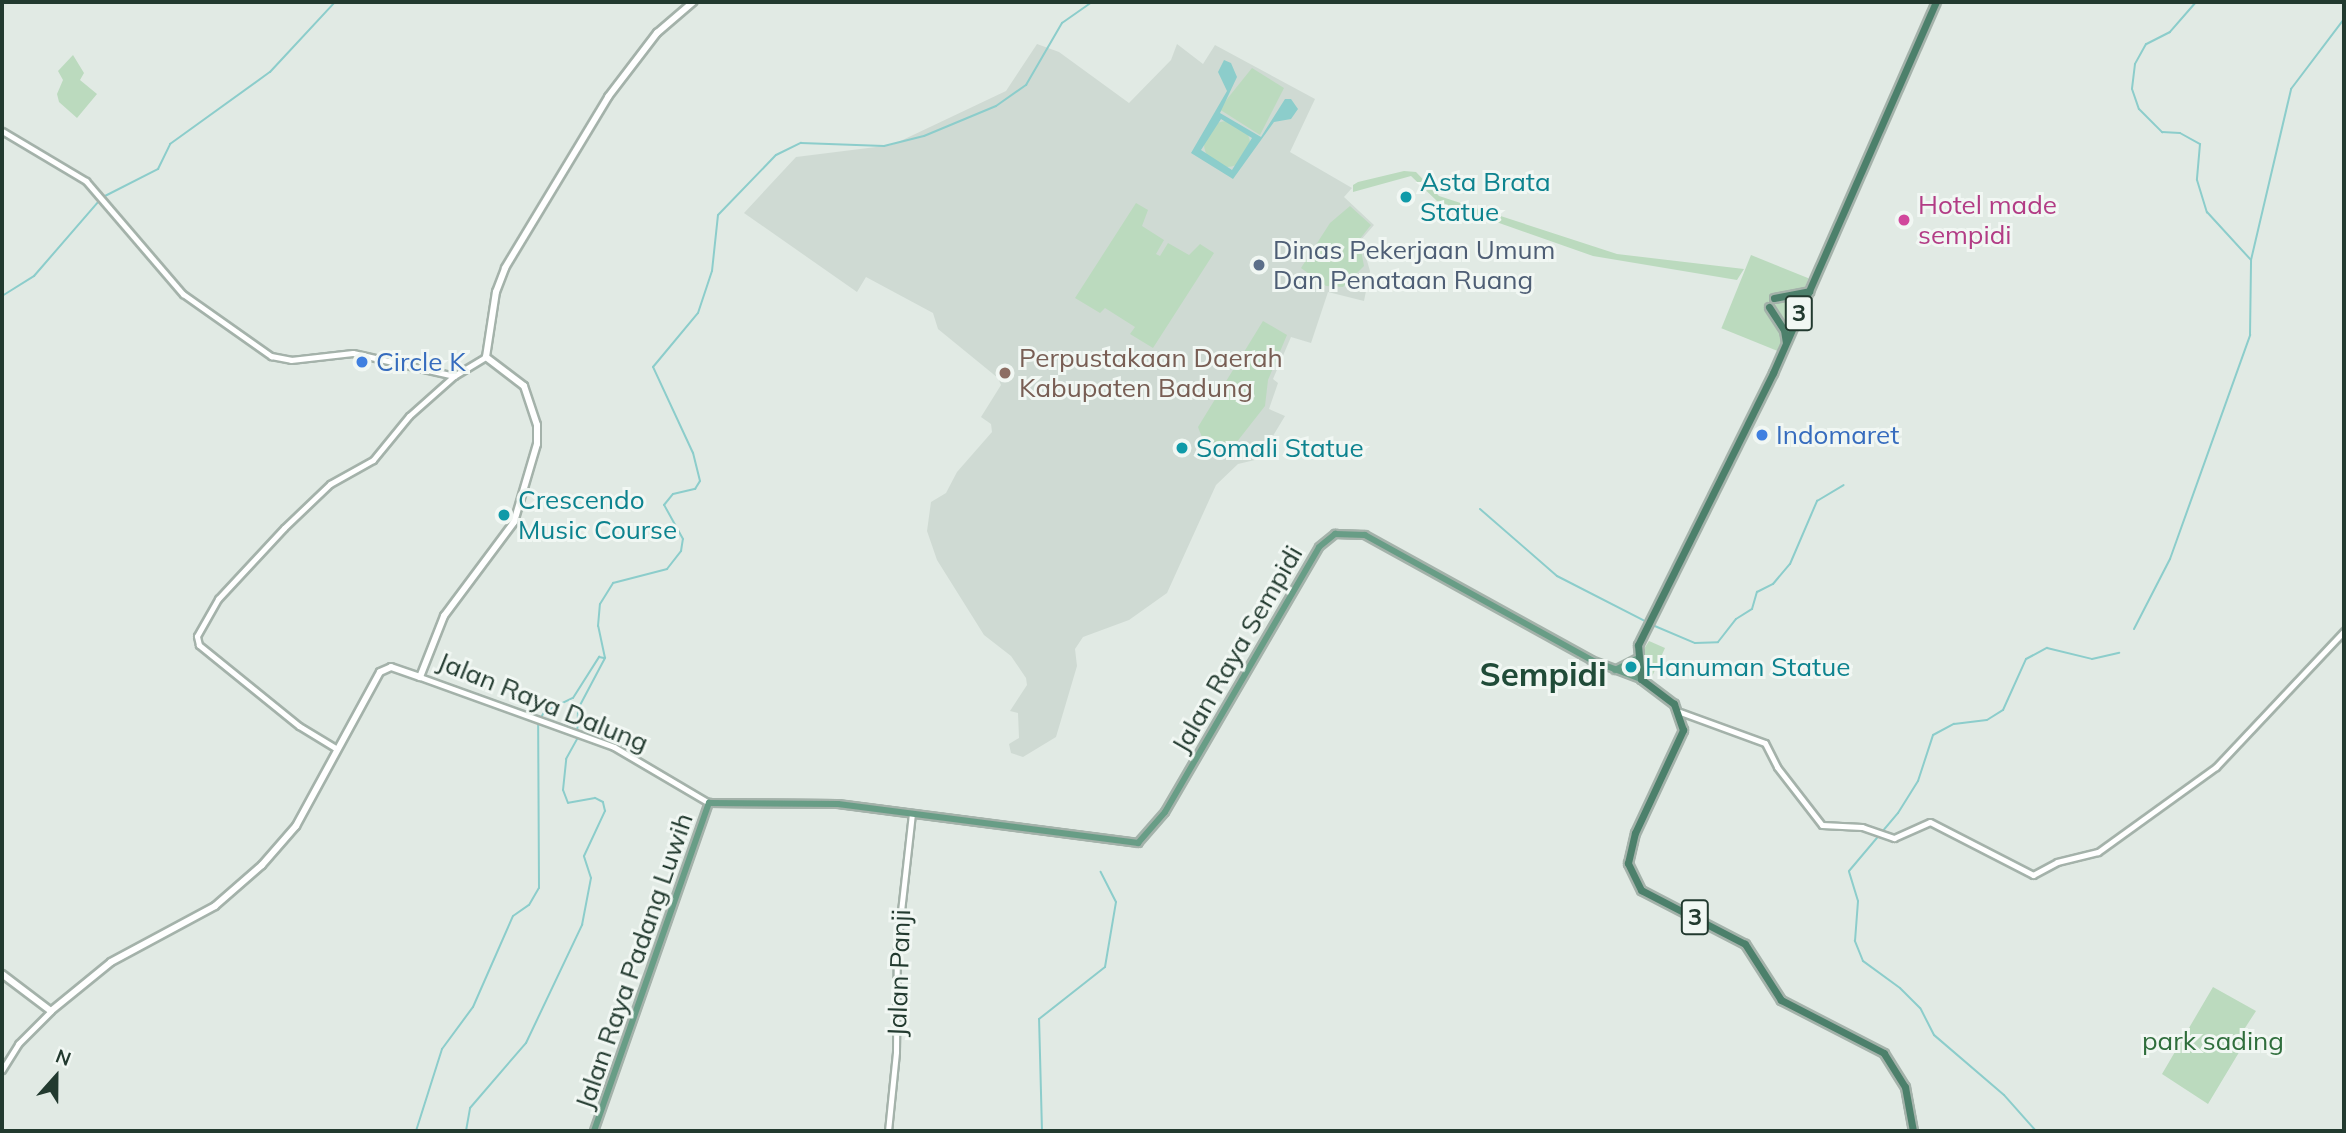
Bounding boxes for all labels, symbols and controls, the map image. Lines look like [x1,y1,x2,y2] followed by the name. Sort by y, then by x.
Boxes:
[1420,166,1550,228] place label: Asta Brata Statue
[1398,189,1414,205] marker: Asta Brata Statue
[1918,189,2057,250] place label: Hotel made sempidi
[1896,212,1912,228] marker: Hotel made sempidi
[1273,234,1555,296] place label: Dinas Pekerjaan Umum Dan Penataan Ruang
[1251,257,1267,273] marker: Dinas Pekerjaan Umum Dan Penataan Ruang
[1783,292,1815,334] road number: 3
[1019,342,1283,404] place label: Perpustakaan Daerah Kabupaten Badung
[376,346,466,378] place label: Circle K
[354,354,370,370] marker: Circle K
[997,365,1013,381] marker: Perpustakaan Daerah Kabupaten Badung
[1776,419,1899,451] place label: Indomaret
[1754,427,1770,443] marker: Indomaret
[1196,432,1364,464] place label: Somali Statue
[1174,440,1190,456] marker: Somali Statue
[518,484,677,546] place label: Crescendo Music Course
[496,507,512,523] marker: Crescendo Music Course
[1165,540,1309,758] street label: Jalan Raya Sempidi
[433,645,653,759] street label: Jalan Raya Dalung
[1645,651,1850,683] place label: Hanuman Statue
[1479,654,1607,694] district label: Sempidi
[1623,659,1639,675] marker: Hanuman Statue
[569,809,699,1113] street label: Jalan Raya Padang Luwih
[1679,897,1711,937] road number: 3
[881,909,917,1037] street label: Jalan Panji
[2142,1025,2284,1057] park label: park sading
[21,1042,91,1112] north arrow
[53,1044,75,1071] text: N

